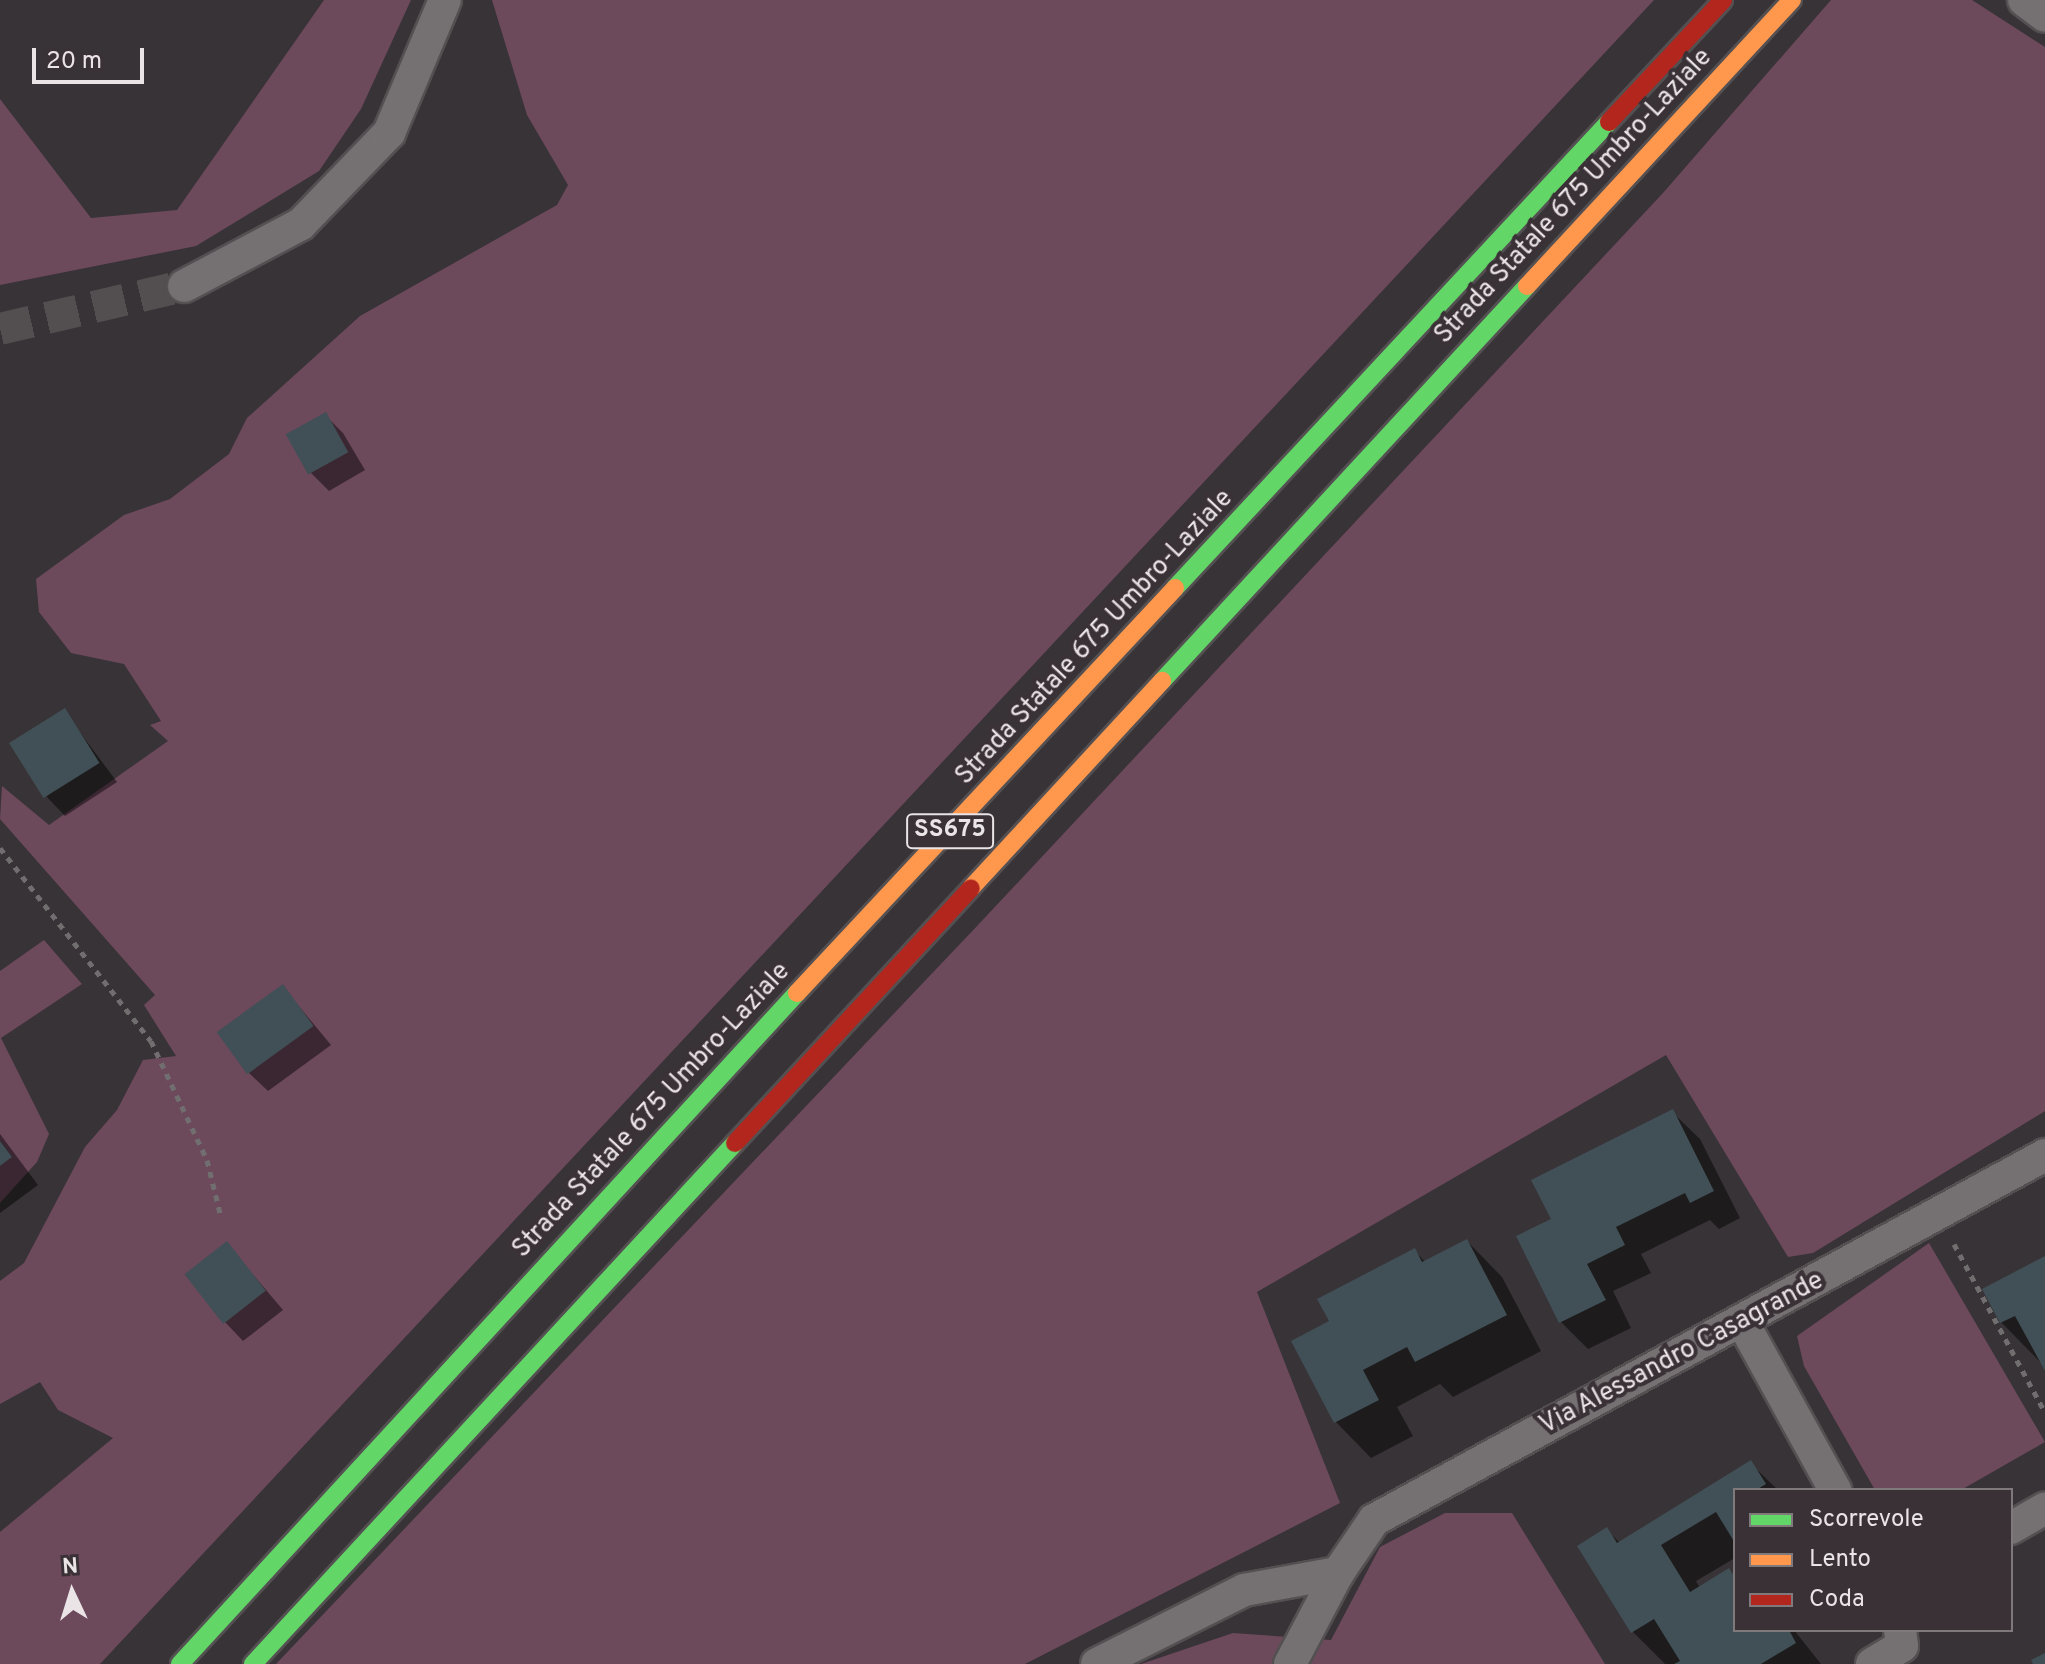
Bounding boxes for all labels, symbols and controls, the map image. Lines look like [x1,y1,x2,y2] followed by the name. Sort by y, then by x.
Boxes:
[36,32,148,82] scale bar
[1429,43,1719,351] street label: Strada Statale 675 Umbro-Laziale
[46,47,102,77] text: 20 m
[950,484,1240,792] street label: Strada Statale 675 Umbro-Laziale
[906,811,994,851] road number: SS675
[507,957,797,1265] street label: Strada Statale 675 Umbro-Laziale
[1534,1266,1830,1442] street label: Via Alessandro Casagrande
[1733,1488,2013,1632] legend
[1809,1505,1924,1535] text: Scorrevole
[1809,1545,1871,1575] text: Lento
[32,1552,112,1632] north arrow
[61,1554,79,1582] text: N
[1809,1585,1865,1615] text: Coda

